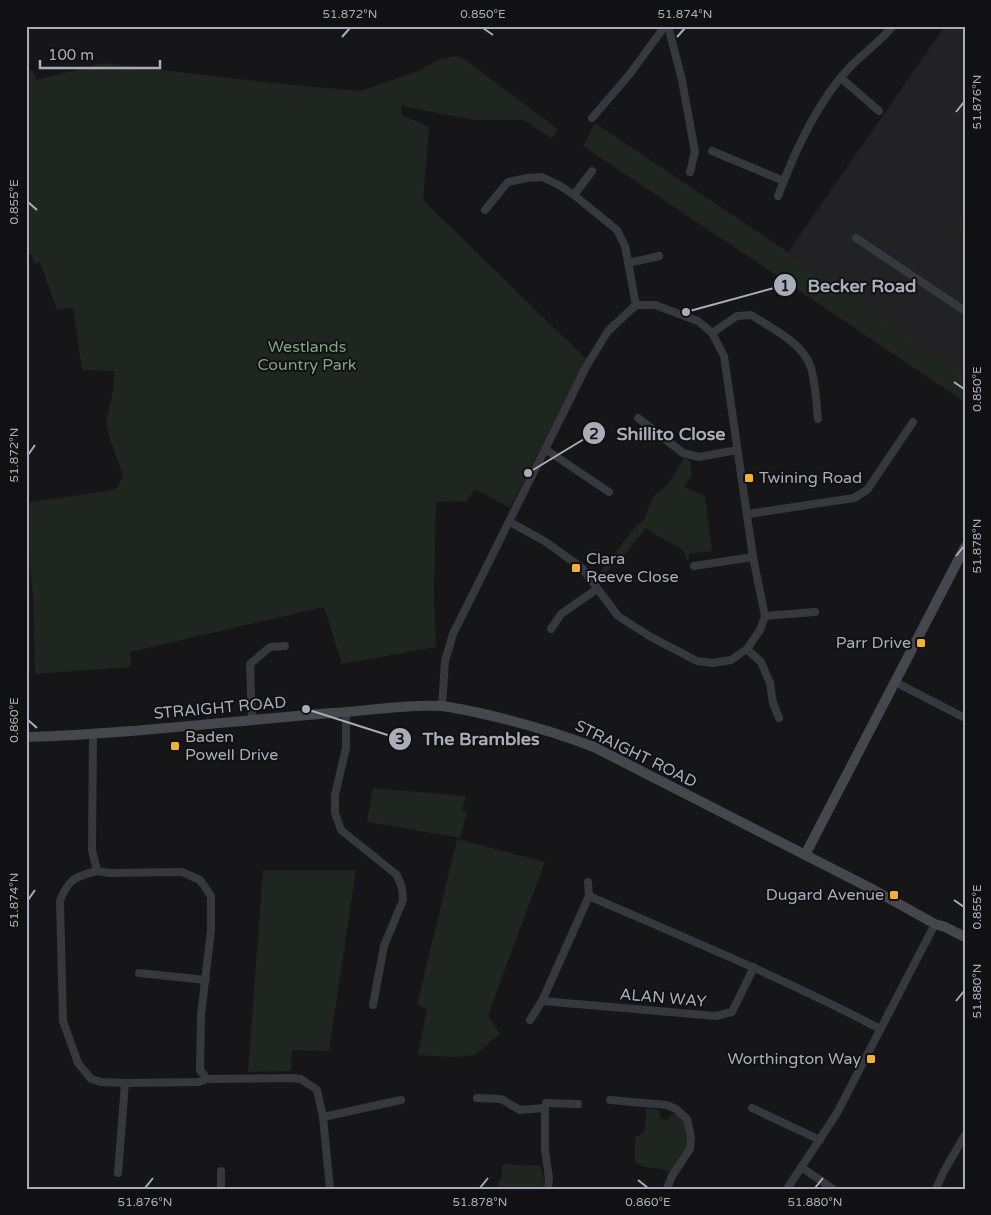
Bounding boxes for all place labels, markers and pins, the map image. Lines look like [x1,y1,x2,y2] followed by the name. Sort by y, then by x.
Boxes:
[773,269,926,302] callout: Becker Road
[582,417,736,450] callout: Shillito Close
[759,468,862,488] place label: Twining Road
[743,472,755,484] marker: Twining Road
[586,549,679,587] place label: Clara Reeve Close
[570,562,582,574] marker: Clara Reeve Close
[836,633,911,653] place label: Parr Drive
[915,637,927,649] marker: Parr Drive
[387,722,549,755] callout: The Brambles
[185,727,278,765] place label: Baden Powell Drive
[169,740,181,752] marker: Baden Powell Drive
[766,885,884,905] place label: Dugard Avenue
[888,889,900,901] marker: Dugard Avenue
[727,1049,861,1069] place label: Worthington Way
[865,1053,877,1065] marker: Worthington Way

